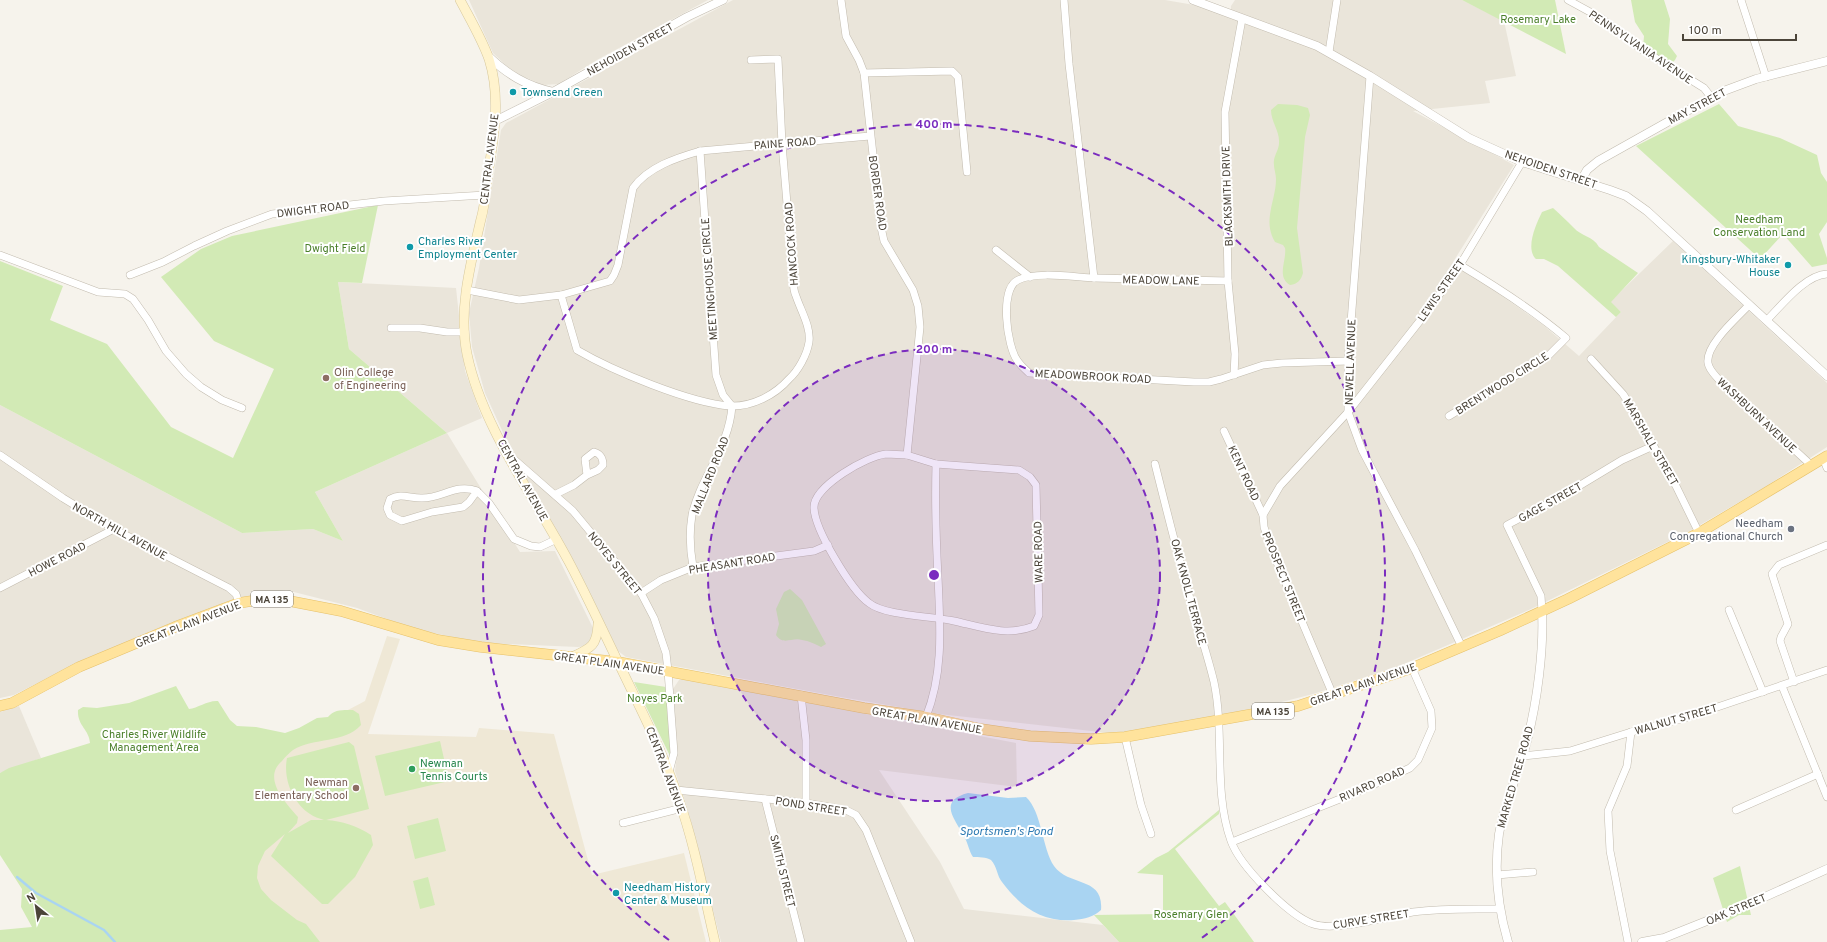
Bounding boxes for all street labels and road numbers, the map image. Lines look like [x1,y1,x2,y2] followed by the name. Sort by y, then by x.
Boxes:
[1586,8,1695,88] street label: PENNSYLVANIA AVENUE
[585,20,676,79] street label: NEHOIDEN STREET
[1666,86,1729,128] street label: MAY STREET
[477,113,503,206] street label: CENTRAL AVENUE
[753,135,817,153] street label: PAINE ROAD
[1219,145,1237,247] street label: BLACKSMITH DRIVE
[1503,148,1599,192] street label: NEHOIDEN STREET
[865,155,889,232] street label: BORDER ROAD
[276,199,350,221] street label: DWIGHT ROAD
[782,202,802,286] street label: HANCOCK ROAD
[699,217,721,341] street label: MEETINGHOUSE CIRCLE
[1415,256,1469,325] street label: LEWIS STREET
[1122,273,1200,289] street label: MEADOW LANE
[1343,319,1359,405] street label: NEWELL AVENUE
[1453,349,1552,418] street label: BRENTWOOD CIRCLE
[1034,367,1152,387] street label: MEADOWBROOK ROAD
[1713,375,1799,456] street label: WASHBURN AVENUE
[1619,396,1681,489] street label: MARSHALL STREET
[689,434,733,516] street label: MALLARD ROAD
[494,437,551,524] street label: CENTRAL AVENUE
[1224,443,1262,503] street label: KENT ROAD
[1516,480,1585,526] street label: GAGE STREET
[70,500,169,564] street label: NORTH HILL AVENUE
[1031,521,1047,583] street label: WARE ROAD
[584,529,644,598] street label: NOYES STREET
[1258,530,1308,625] street label: PROSPECT STREET
[1167,537,1209,647] street label: OAK KNOLL TERRACE
[26,539,89,580] street label: HOWE ROAD
[688,550,777,578] street label: PHEASANT ROAD
[251,591,293,607] road number: MA 135
[134,598,243,651] street label: GREAT PLAIN AVENUE
[553,649,665,679] street label: GREAT PLAIN AVENUE
[1308,660,1418,710] street label: GREAT PLAIN AVENUE
[1633,701,1719,738] street label: WALNUT STREET
[1252,703,1294,719] road number: MA 135
[871,704,983,738] street label: GREAT PLAIN AVENUE
[642,725,688,816] street label: CENTRAL AVENUE
[1495,725,1537,830] street label: MARKED TREE ROAD
[1337,764,1408,806] street label: RIVARD ROAD
[774,794,848,820] street label: POND STREET
[766,833,798,909] street label: SMITH STREET
[1704,891,1769,929] street label: OAK STREET
[1332,907,1410,933] street label: CURVE STREET

